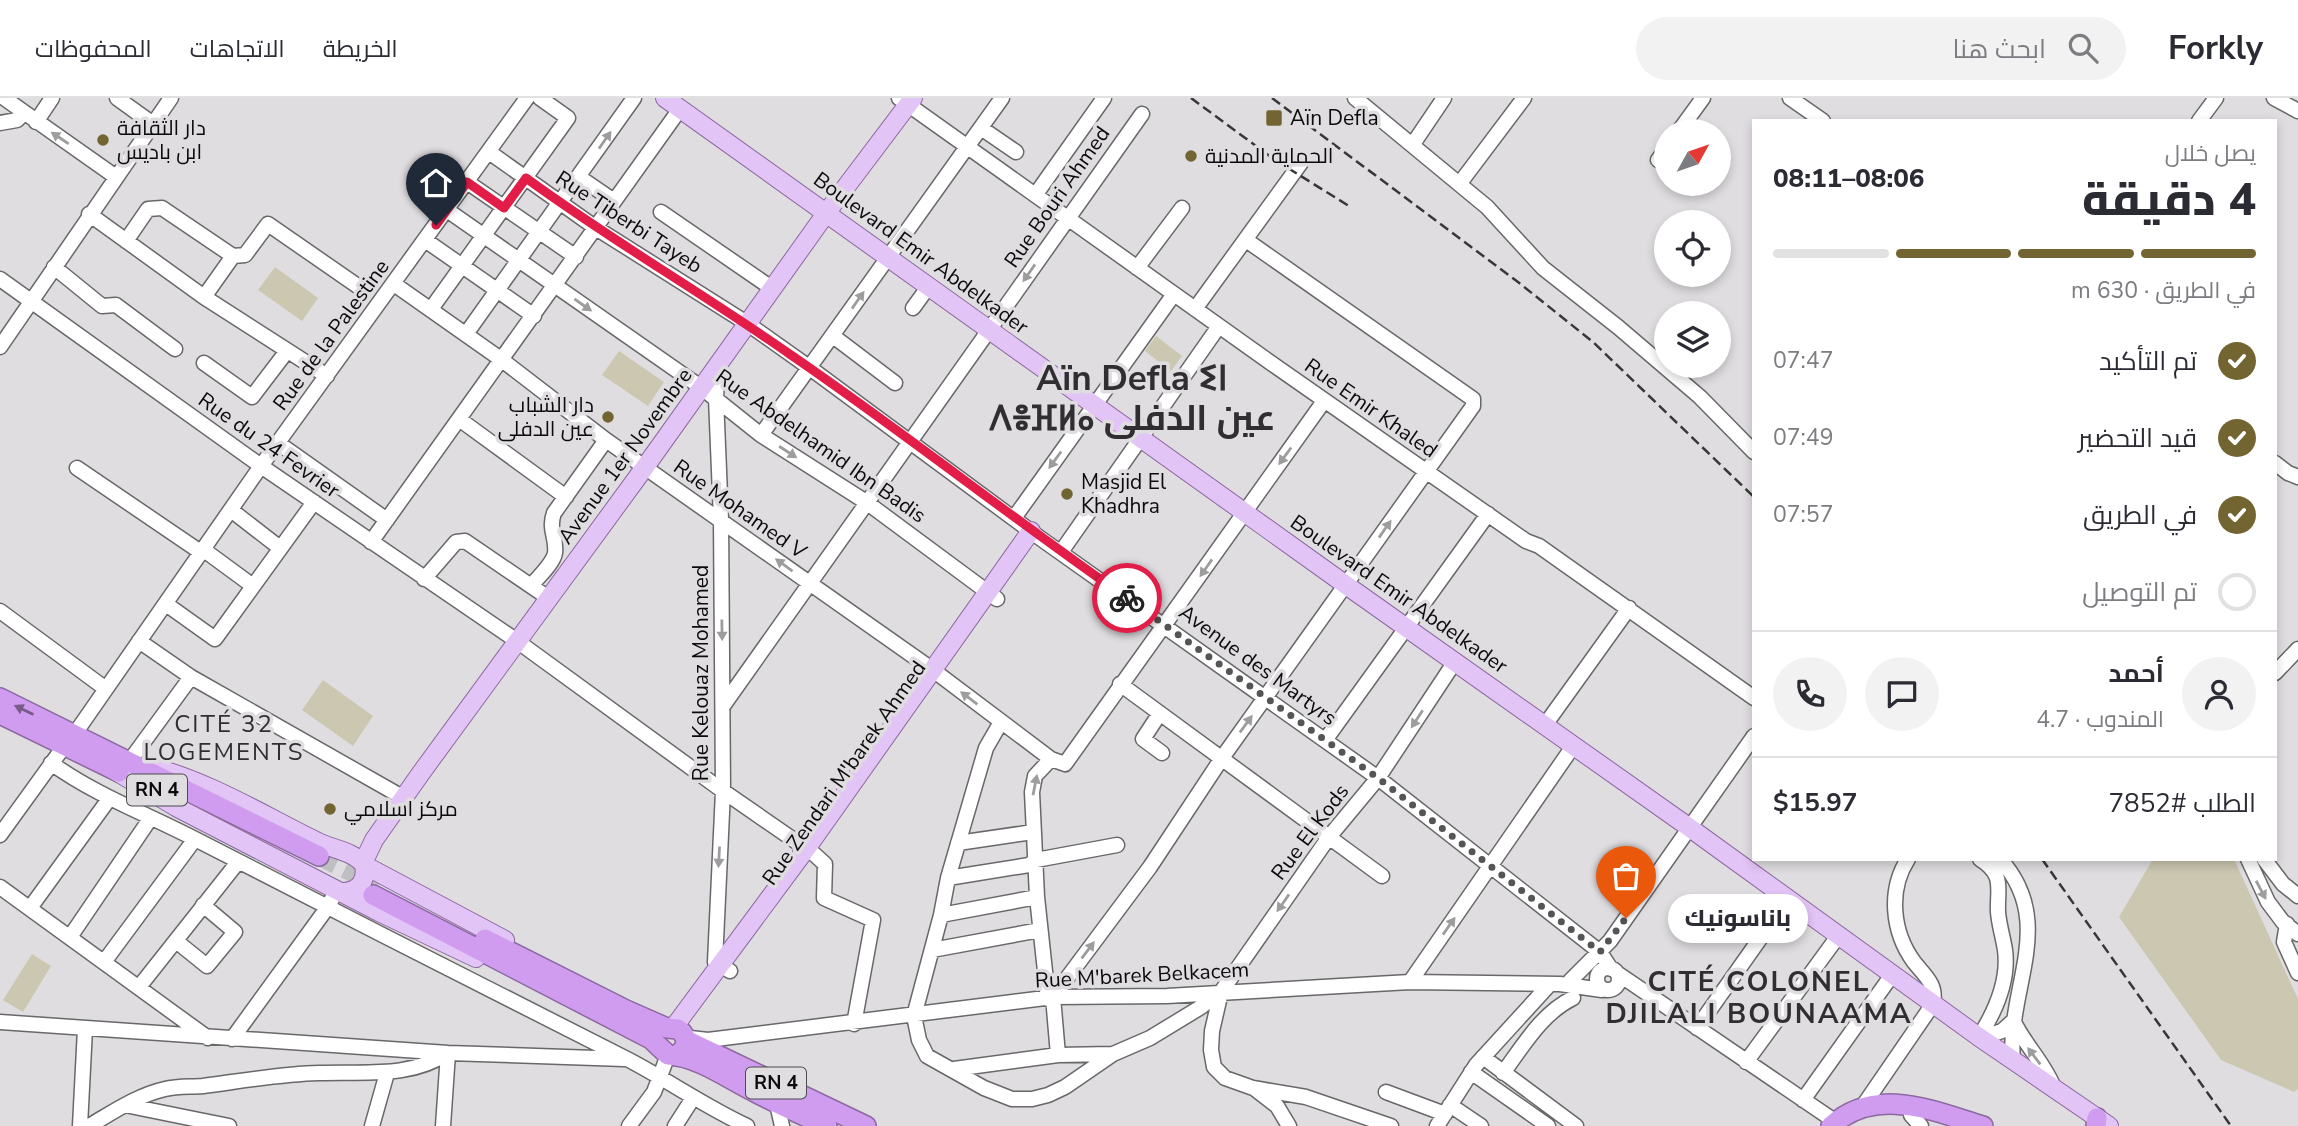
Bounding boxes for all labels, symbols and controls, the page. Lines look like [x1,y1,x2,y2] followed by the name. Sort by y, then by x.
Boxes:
[1636,17,2126,80] search box
[2168,26,2263,71] text: Forkly
[2064,29,2102,67] icon: search
[1952,32,2046,67] text: ابحث هنا
[35,33,152,65] text: المحفوظات
[190,33,285,65] text: الاتجاهات
[323,33,398,65] text: الخريطة
[1290,104,1379,132] place label: Aïn Defla
[1264,108,1284,128] marker: Aïn Defla
[117,114,206,166] place label: دار الثقافة ابن باديس
[1654,119,1731,196] north arrow
[1654,119,1731,378] map controls
[998,121,1116,273] street label: Rue Bouri Ahmed
[598,130,611,149] one-way arrow
[51,131,69,145] one-way arrow
[95,132,111,148] marker: دار الثقافة ابن باديس
[2165,138,2256,169] text: يصل خلال
[1205,142,1333,170] place label: الحماية المدنية
[1183,148,1199,164] marker: الحماية المدنية
[406,153,466,225] pin
[1773,161,1924,196] text: 08:06–08:11
[417,164,455,202] icon: home
[550,164,708,280] street label: Rue Tiberbi Tayeb
[808,165,1034,341] street label: Boulevard Emir Abdelkader
[2082,168,2256,231] text: 4 دقيقة
[1654,210,1731,287] button: locate
[267,254,395,416] street label: Rue de la Palestine
[1022,264,1036,282] one-way arrow
[2071,275,2256,306] text: في الطريق · 630 m
[851,291,865,309] one-way arrow
[574,298,592,312] one-way arrow
[1654,301,1731,378] button: layers
[2218,342,2256,380] icon: check
[2099,344,2197,379] text: تم التأكيد
[1773,345,1833,376] text: 07:47
[1299,352,1443,464] street label: Rue Emir Khaled
[989,355,1275,442] district label: Aïn Defla ⵉⵏ ⴷⴻⴼⵍⴰ عين الدفلى
[552,362,698,550] street label: Avenue 1er Novembre
[710,363,932,529] street label: Rue Abdelhamid Ibn Badis
[193,386,346,504] street label: Rue du 24 Fevrier
[498,391,594,443] place label: دار الشباب عين الدفلى
[600,409,616,425] marker: دار الشباب عين الدفلى
[2218,419,2256,457] icon: check
[2078,421,2197,456] text: قيد التحضير
[1773,422,1833,453] text: 07:49
[778,445,797,458] one-way arrow
[1278,447,1292,465] one-way arrow
[1048,451,1062,469] one-way arrow
[668,453,812,566] street label: Rue Mohamed V
[1081,468,1167,520] place label: Masjid El Khadhra
[1059,486,1075,502] marker: Masjid El Khadhra
[2218,496,2256,534] icon: check
[2083,498,2197,533] text: في الطريق
[1773,499,1833,530] text: 07:57
[1285,508,1514,680] street label: Boulevard Emir Abdelkader
[1378,520,1392,538] one-way arrow
[775,558,793,572] one-way arrow
[1199,559,1213,577] one-way arrow
[1092,563,1162,633] courier
[687,565,715,781] street label: Rue Kelouaz Mohamed
[2082,575,2197,610] text: تم التوصيل
[1108,579,1146,617] icon: bike
[1173,598,1343,732] street label: Avenue des Martyrs
[716,619,728,641] one-way arrow
[756,655,932,891] street label: Rue Zendari M'barek Ahmed
[2108,656,2164,691] text: أحمد
[1773,657,1847,731] button: phone
[1865,657,1939,731] button: chat
[2182,657,2256,731] button: person
[960,691,978,705] one-way arrow
[14,704,34,715] one-way arrow
[2036,704,2164,735] text: المندوب · 4.7
[144,708,304,768] district label: CITÉ 32 LOGEMENTS
[1410,710,1423,729] one-way arrow
[1239,715,1253,733] one-way arrow
[1029,774,1040,796] one-way arrow
[127,775,187,806] road number: RN 4
[1265,778,1355,886] street label: Rue El Kods
[1773,785,1857,820] text: $15.97
[2108,786,2256,821] text: الطلب #7852
[344,795,458,825] place label: مركز اسلامي
[322,801,338,817] marker: مركز اسلامي
[713,846,724,868] one-way arrow
[1596,846,1656,918] pin
[1607,857,1645,895] icon: bag
[2255,880,2267,900] one-way arrow
[1276,894,1290,912] one-way arrow
[1668,894,1808,942] callout: باناسونيك
[1685,903,1791,934] text: باناسونيك
[1442,917,1456,935] one-way arrow
[1081,941,1095,959] one-way arrow
[1034,955,1250,995] street label: Rue M'barek Belkacem
[1605,963,1913,1033] district label: CITÉ COLONEL DJILALI BOUNAAMA
[2027,1047,2042,1065] one-way arrow
[746,1068,806,1099] road number: RN 4

